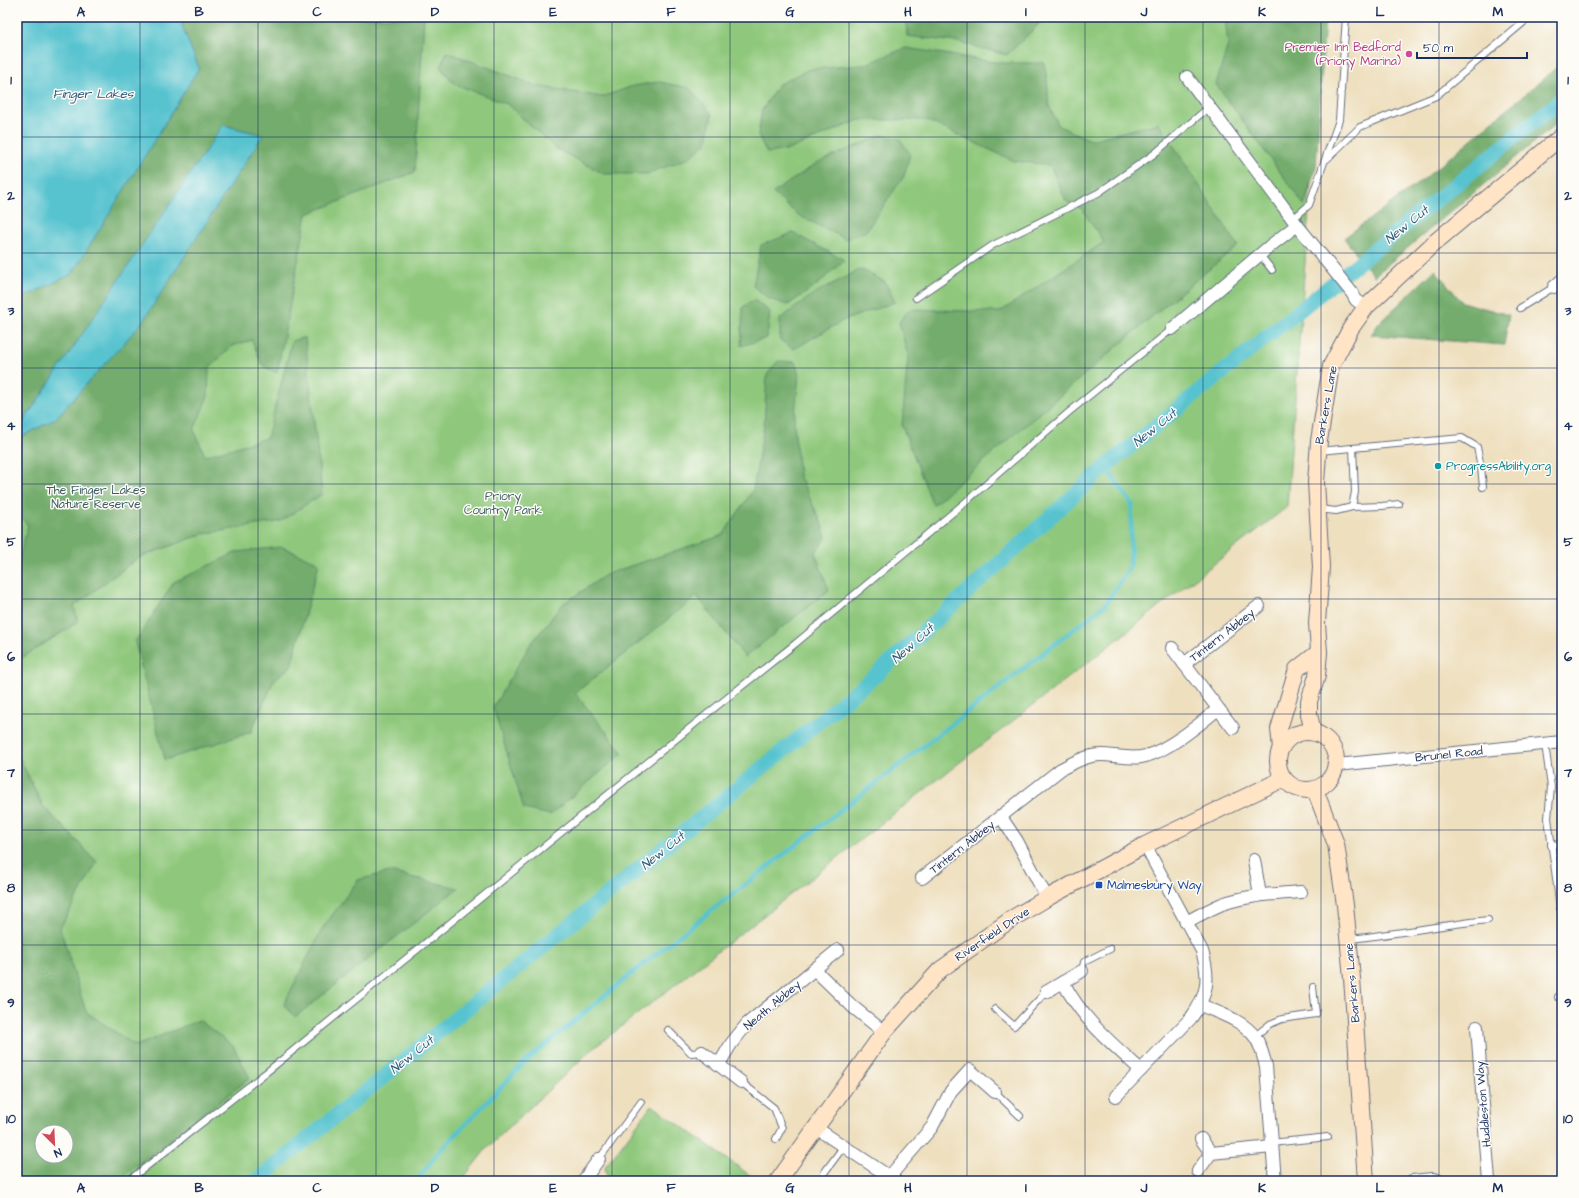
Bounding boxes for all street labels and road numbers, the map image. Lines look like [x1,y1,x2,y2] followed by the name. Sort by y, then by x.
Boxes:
[1311,364,1342,446] street label: Barkers Lane
[1186,604,1259,667] street label: Tintern Abbey
[1414,742,1484,767] street label: Brunel Road
[926,816,999,879] street label: Tintern Abbey
[951,903,1033,966] street label: Riverfield Drive
[1341,942,1364,1023] street label: Barkers Lane
[740,976,806,1035] street label: Neath Abbey
[1471,1060,1497,1148] street label: Huddleston Way

